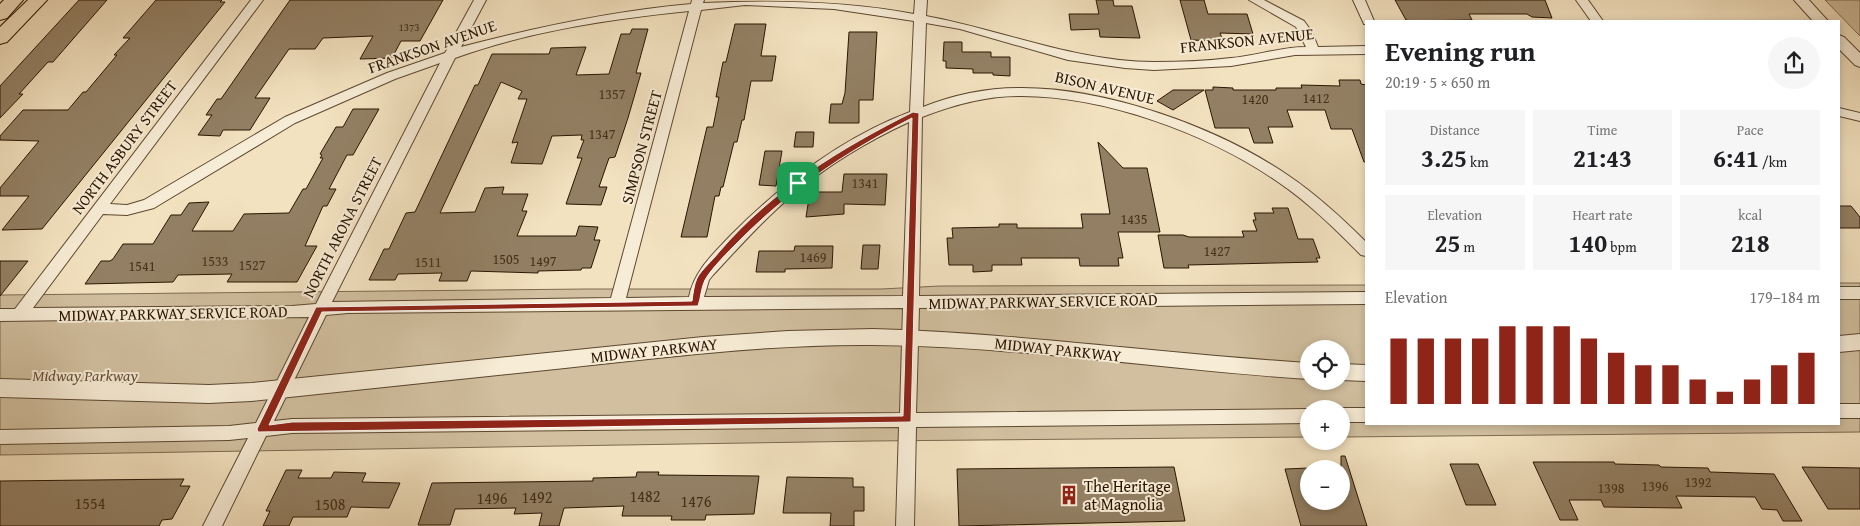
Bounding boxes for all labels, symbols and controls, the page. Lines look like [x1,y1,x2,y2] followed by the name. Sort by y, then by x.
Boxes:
[365,13,499,79] street label: FRANKSON AVENUE
[398,19,420,35] house number: 1373
[1179,21,1315,59] street label: FRANKSON AVENUE
[1385,30,1536,71] text: Evening run
[1768,37,1820,89] button: share
[1053,64,1157,110] street label: BISON AVENUE
[1385,70,1490,94] text: 20:19 · 5 × 650 m
[65,75,183,219] street label: NORTH ASBURY STREET
[599,84,626,104] house number: 1357
[614,87,668,207] street label: SIMPSON STREET
[1303,88,1329,108] house number: 1412
[1242,89,1269,109] house number: 1420
[1430,120,1480,140] text: Distance
[1588,120,1617,140] text: Time
[1737,120,1764,140] text: Pace
[589,124,616,144] house number: 1347
[1421,140,1467,176] text: 3.25
[1573,140,1632,176] text: 21:43
[1713,140,1759,176] text: 6:41
[296,152,388,302] street label: NORTH ARONA STREET
[1467,152,1489,172] text: km
[1759,152,1787,172] text: /km
[777,162,819,204] pin
[784,169,812,197] icon: arrive
[852,173,878,193] house number: 1341
[1427,205,1482,225] text: Elevation
[1572,205,1633,225] text: Heart rate
[1738,205,1762,225] text: kcal
[1121,209,1147,229] house number: 1435
[1435,225,1461,261] text: 25
[1568,225,1607,261] text: 140
[1731,225,1770,261] text: 218
[1461,237,1475,257] text: m
[1607,237,1637,257] text: bpm
[1204,241,1231,261] house number: 1427
[800,247,827,267] house number: 1469
[493,249,519,269] house number: 1505
[202,251,228,271] house number: 1533
[530,251,557,271] house number: 1497
[415,252,441,272] house number: 1511
[239,255,266,275] house number: 1527
[129,256,155,276] house number: 1541
[1385,285,1448,309] text: Elevation
[1750,285,1820,309] text: 179–184 m
[928,287,1158,315] street label: MIDWAY PARKWAY SERVICE ROAD
[58,299,288,327] street label: MIDWAY PARKWAY SERVICE ROAD
[993,330,1123,368] street label: MIDWAY PARKWAY
[589,331,719,369] street label: MIDWAY PARKWAY
[1300,340,1350,510] map controls
[1300,340,1350,390] button: locate
[32,363,138,387] park label: Midway Parkway
[1300,400,1350,450] button: +
[1300,460,1350,510] button: −
[1685,472,1711,492] house number: 1392
[1084,474,1171,516] place label: The Heritage at Magnolia
[1642,476,1669,496] house number: 1396
[1598,478,1625,498] house number: 1398
[630,484,660,508] house number: 1482
[1058,484,1080,506] building icon: The Heritage at Magnolia
[522,485,552,509] house number: 1492
[477,486,508,510] house number: 1496
[681,489,712,513] house number: 1476
[75,491,106,515] house number: 1554
[315,492,346,516] house number: 1508

